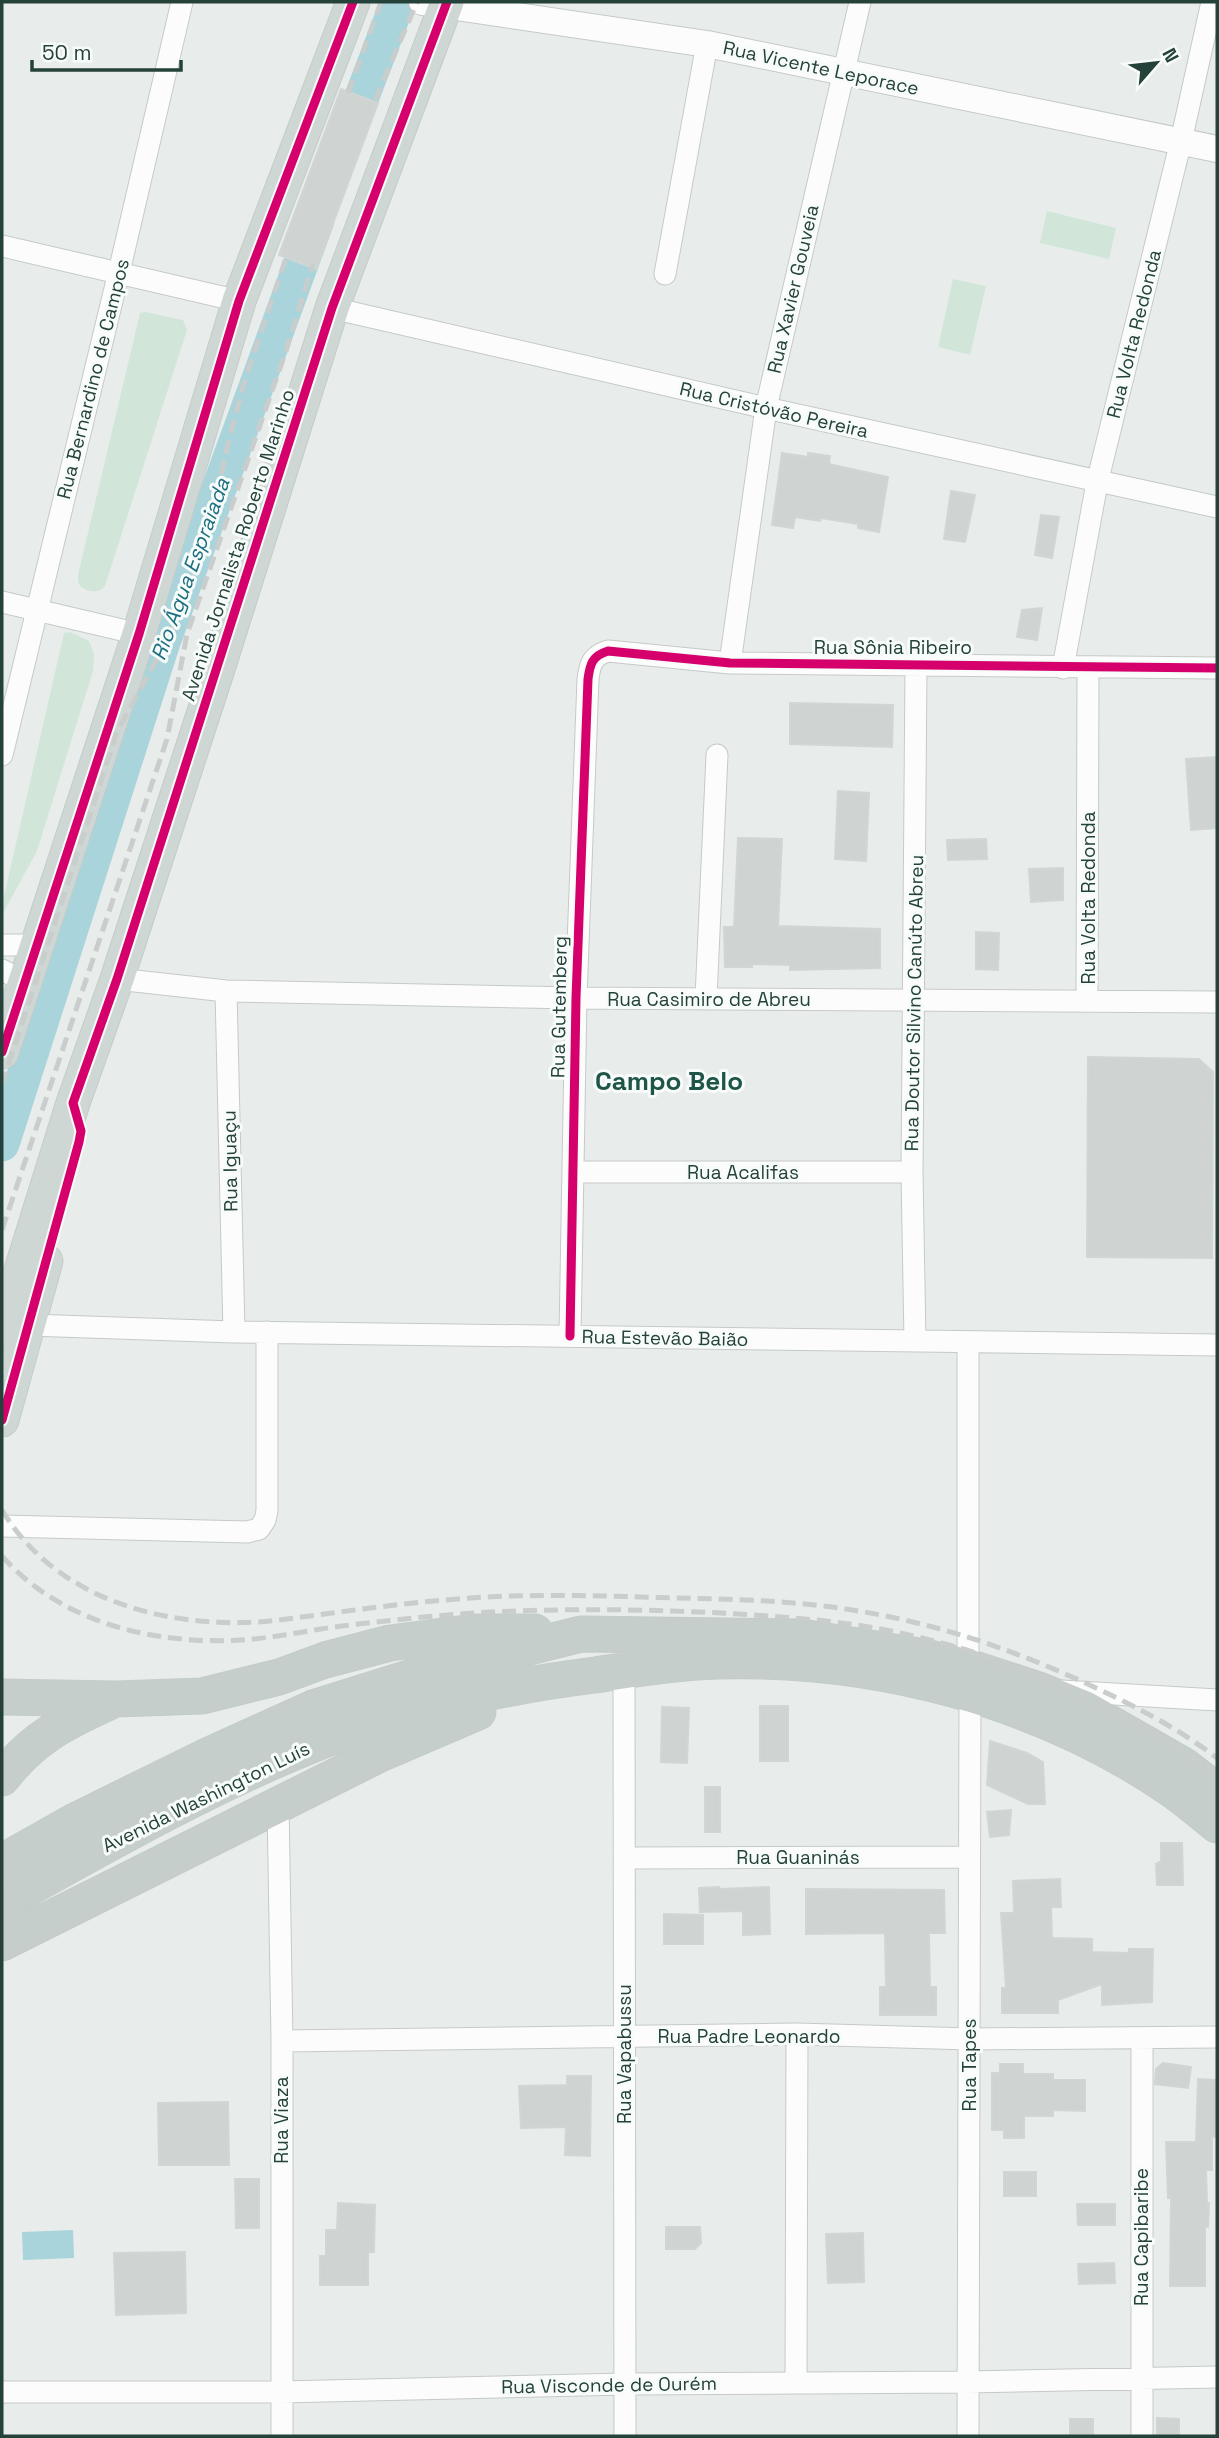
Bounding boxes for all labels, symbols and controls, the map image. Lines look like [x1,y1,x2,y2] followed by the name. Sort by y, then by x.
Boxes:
[32,28,180,72] scale bar
[1121,28,1191,98] north arrow
[721,35,921,101] street label: Rua Vicente Leporace
[42,39,92,66] text: 50 m
[1157,44,1185,67] text: N
[761,202,825,376] street label: Rua Xavier Gouveia
[1101,247,1167,421] street label: Rua Volta Redonda
[51,256,135,502] street label: Rua Bernardino de Campos
[677,376,871,444] street label: Rua Cristóvão Pereira
[176,386,300,704] street label: Avenida Jornalista Roberto Marinho
[144,473,236,664] water label: Rio Água Espraiada
[814,635,972,660] street label: Rua Sônia Ribeiro
[1076,811,1101,985] street label: Rua Volta Redonda
[899,854,929,1152] street label: Rua Doutor Silvino Canúto Abreu
[545,936,573,1078] street label: Rua Gutemberg
[607,987,811,1012] street label: Rua Casimiro de Abreu
[595,1064,743,1098] district label: Campo Belo
[217,1110,243,1212] street label: Rua Iguaçu
[687,1160,799,1185] street label: Rua Acalifas
[581,1324,749,1352] street label: Rua Estevão Baião
[98,1736,314,1858] street label: Avenida Washington Luís
[736,1845,860,1870] street label: Rua Guaninás
[612,1984,637,2124] street label: Rua Vapabussu
[957,2019,982,2111] street label: Rua Tapes
[657,2024,841,2049] street label: Rua Padre Leonardo
[269,2076,294,2164] street label: Rua Viaza
[1129,2168,1154,2306] street label: Rua Capibaribe
[501,2371,717,2399] street label: Rua Visconde de Ourém

